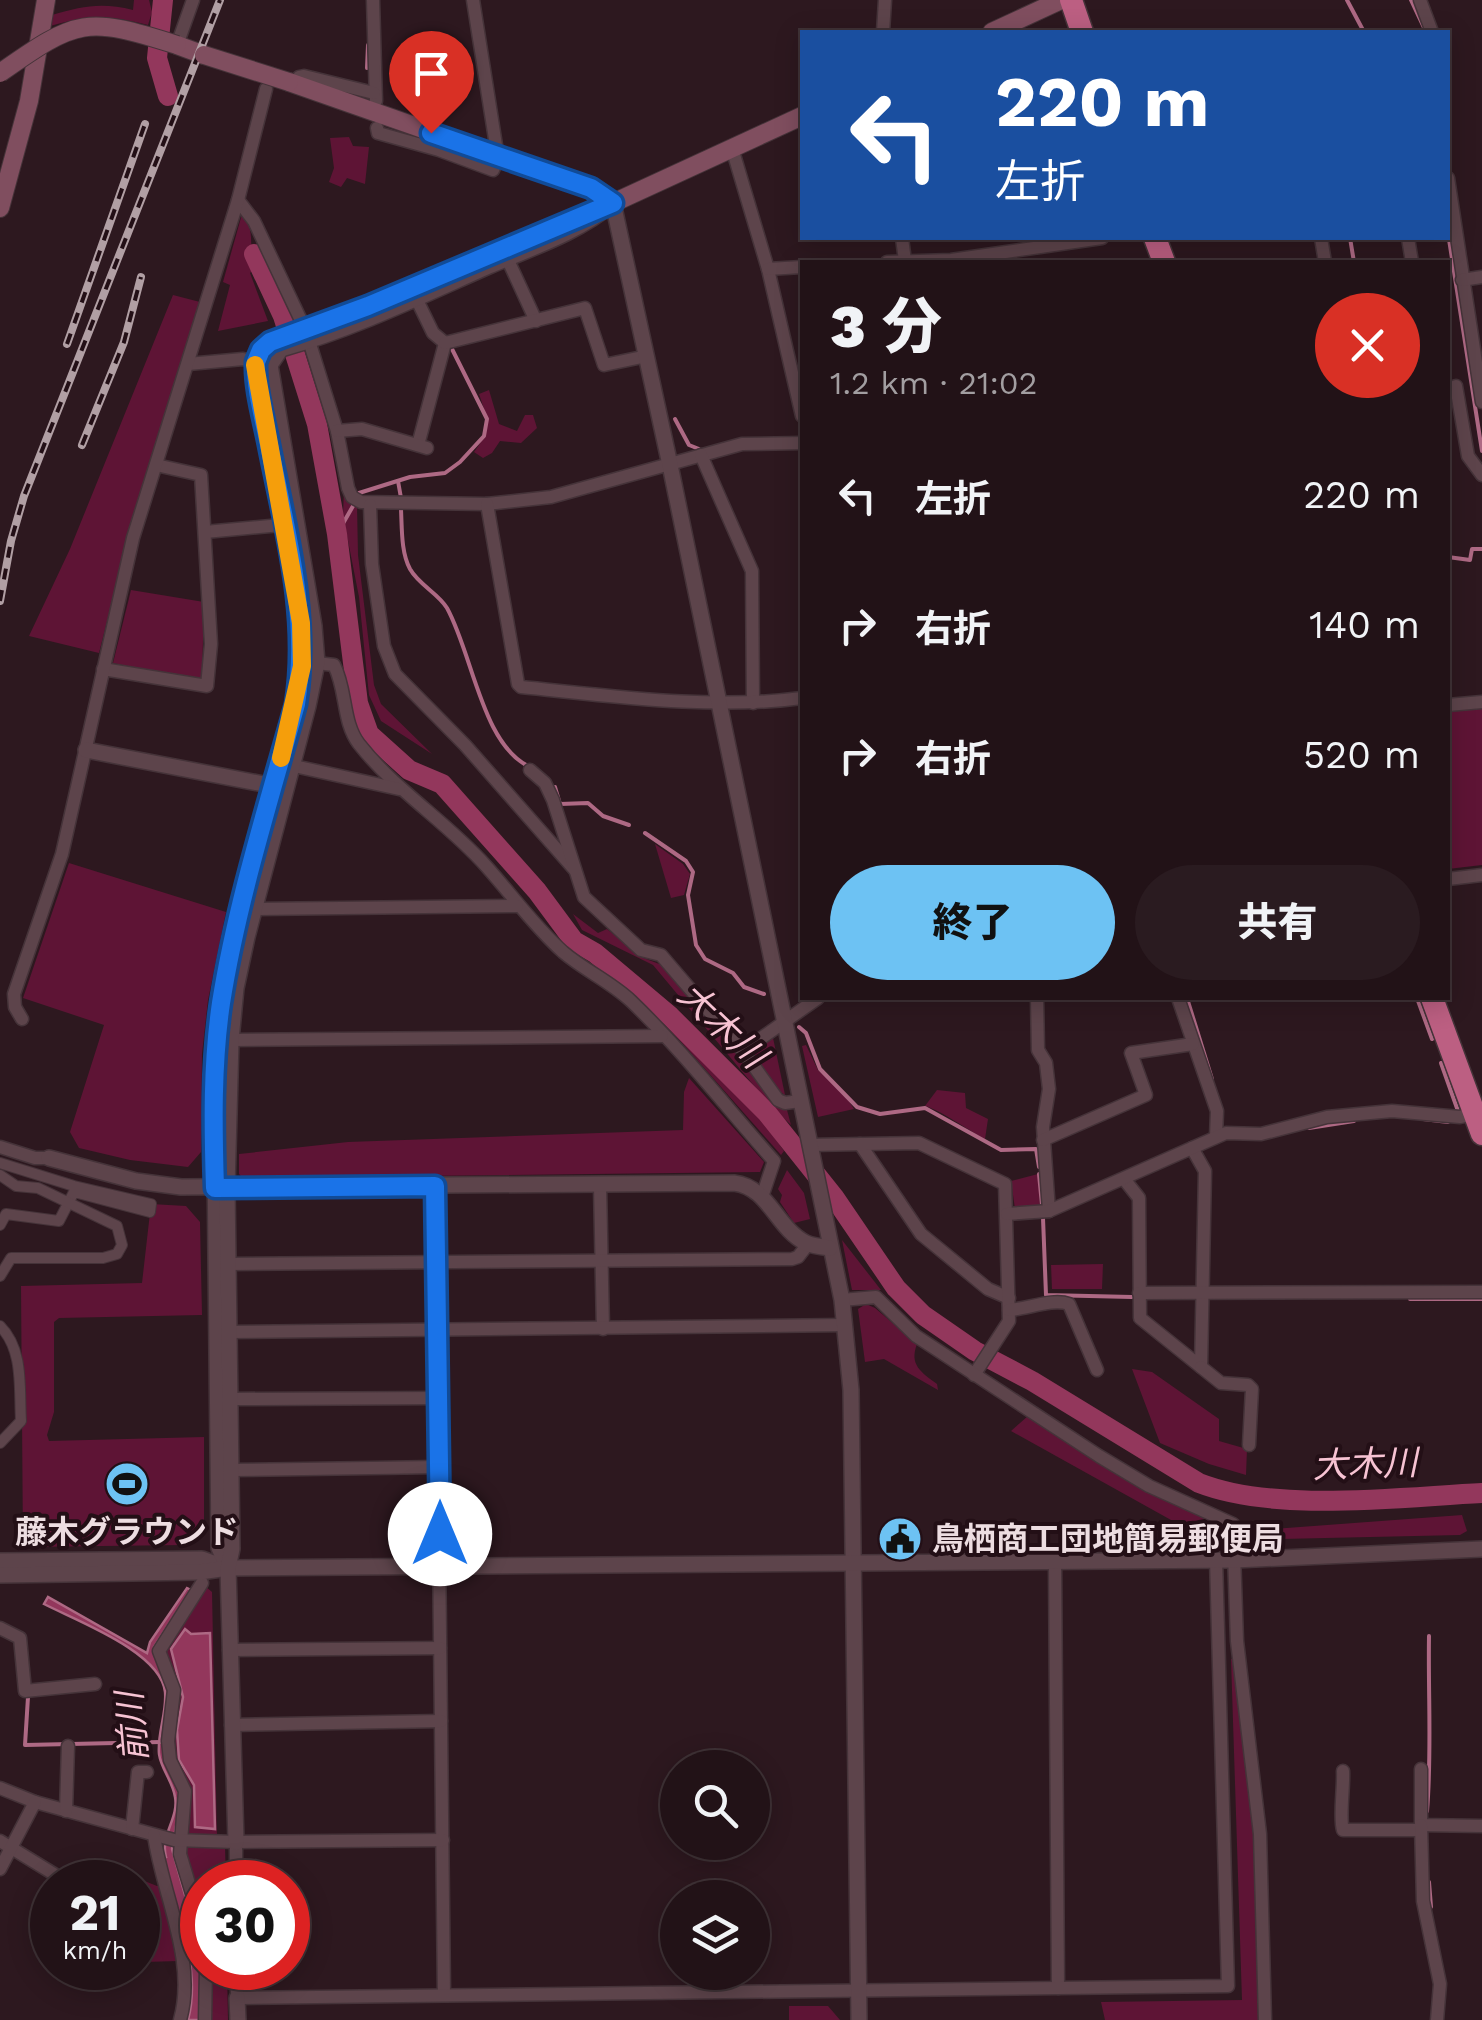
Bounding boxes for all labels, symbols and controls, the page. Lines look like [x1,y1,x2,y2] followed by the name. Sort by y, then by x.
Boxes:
[389,31,474,134] pin
[404,46,459,101] icon: arrive
[995,61,1209,143] text: 220 m
[830,70,960,200] icon: left
[995,155,1085,208] text: 左折
[830,291,942,362] text: 3 分
[1315,293,1420,398] button: close
[830,364,1037,402] text: 1.2 km · 21:02
[830,468,885,523] icon: left
[1303,473,1420,517] text: 220 m
[915,477,991,521] text: 左折
[830,598,885,653] icon: right
[1309,603,1420,647] text: 140 m
[915,607,991,651] text: 右折
[830,728,885,783] icon: right
[1303,733,1420,777] text: 520 m
[915,737,991,781] text: 右折
[830,865,1115,980] button: 終了
[1135,865,1420,980] button: 共有
[670,973,777,1079] water label: 大木川
[1312,1441,1422,1487] water label: 大木川
[104,1461,150,1507] sports icon: 藤木グラウンド
[388,1482,492,1586] position arrow
[15,1513,239,1551] place label: 藤木グラウンド
[877,1516,923,1562] public building icon: 鳥栖商工団地簡易郵便局
[932,1520,1284,1558] place label: 鳥栖商工団地簡易郵便局
[108,1686,156,1764] water label: 前川
[660,1750,770,1990] map controls
[660,1750,770,1860] button: search
[180,1860,310,1990] speed limit sign: 30
[660,1880,770,1990] button: layers
[69,1883,121,1942] text: 21
[63,1936,127,1965] text: km/h

